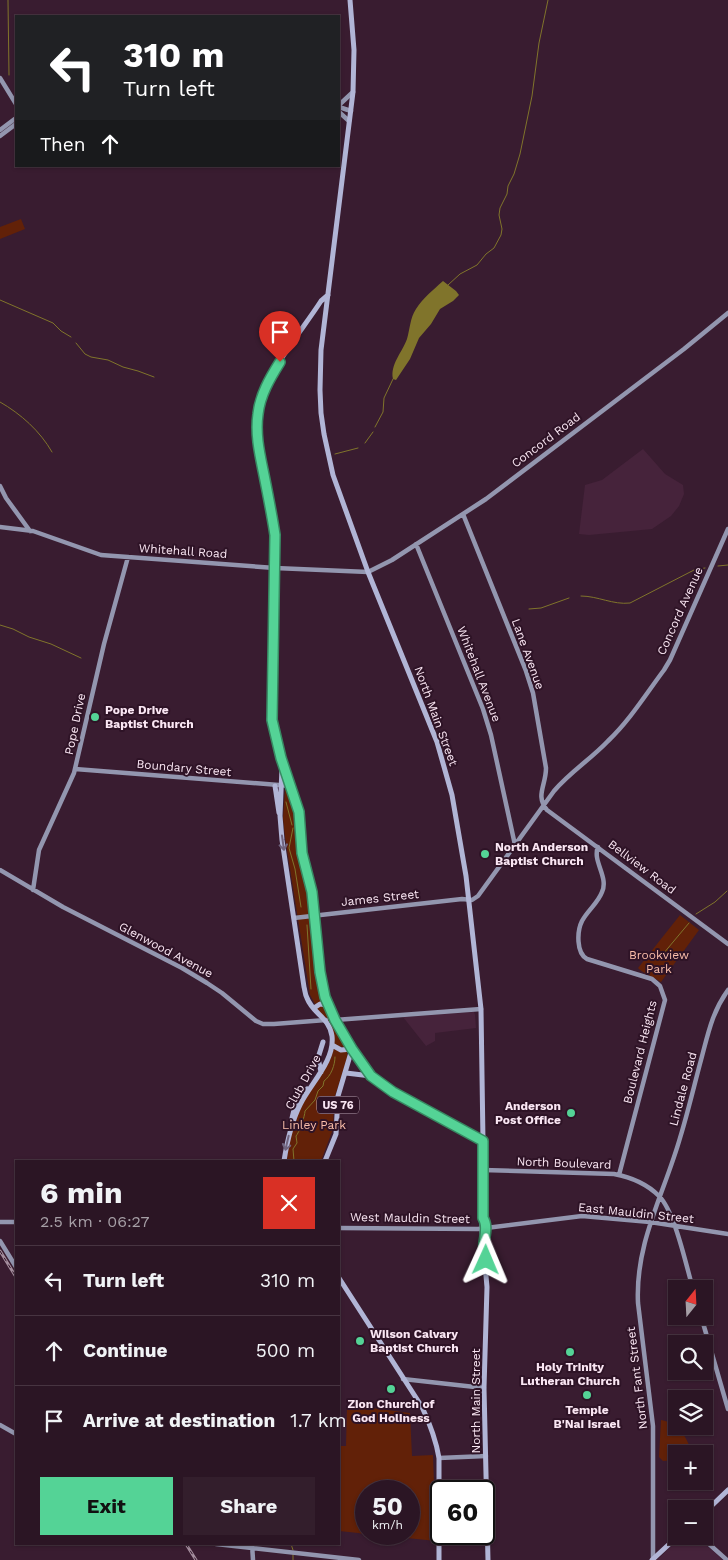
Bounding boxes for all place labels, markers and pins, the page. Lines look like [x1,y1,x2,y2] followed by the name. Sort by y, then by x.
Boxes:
[259,311,301,362] pin
[105,703,194,731] place label: Pope Drive Baptist Church
[89,711,101,723] marker: Pope Drive Baptist Church
[495,840,588,868] place label: North Anderson Baptist Church
[479,848,491,860] marker: North Anderson Baptist Church
[495,1099,561,1127] place label: Anderson Post Office
[565,1107,577,1119] marker: Anderson Post Office
[370,1327,459,1355] place label: Wilson Calvary Baptist Church
[354,1335,366,1347] marker: Wilson Calvary Baptist Church
[564,1346,576,1358] marker: Holy Trinity Lutheran Church
[520,1360,620,1388] place label: Holy Trinity Lutheran Church
[385,1383,397,1395] marker: Zion Church of God Holiness
[581,1389,593,1401] marker: Temple B'Nai Israel
[347,1397,435,1425] place label: Zion Church of God Holiness
[554,1403,621,1431] place label: Temple B'Nai Israel

